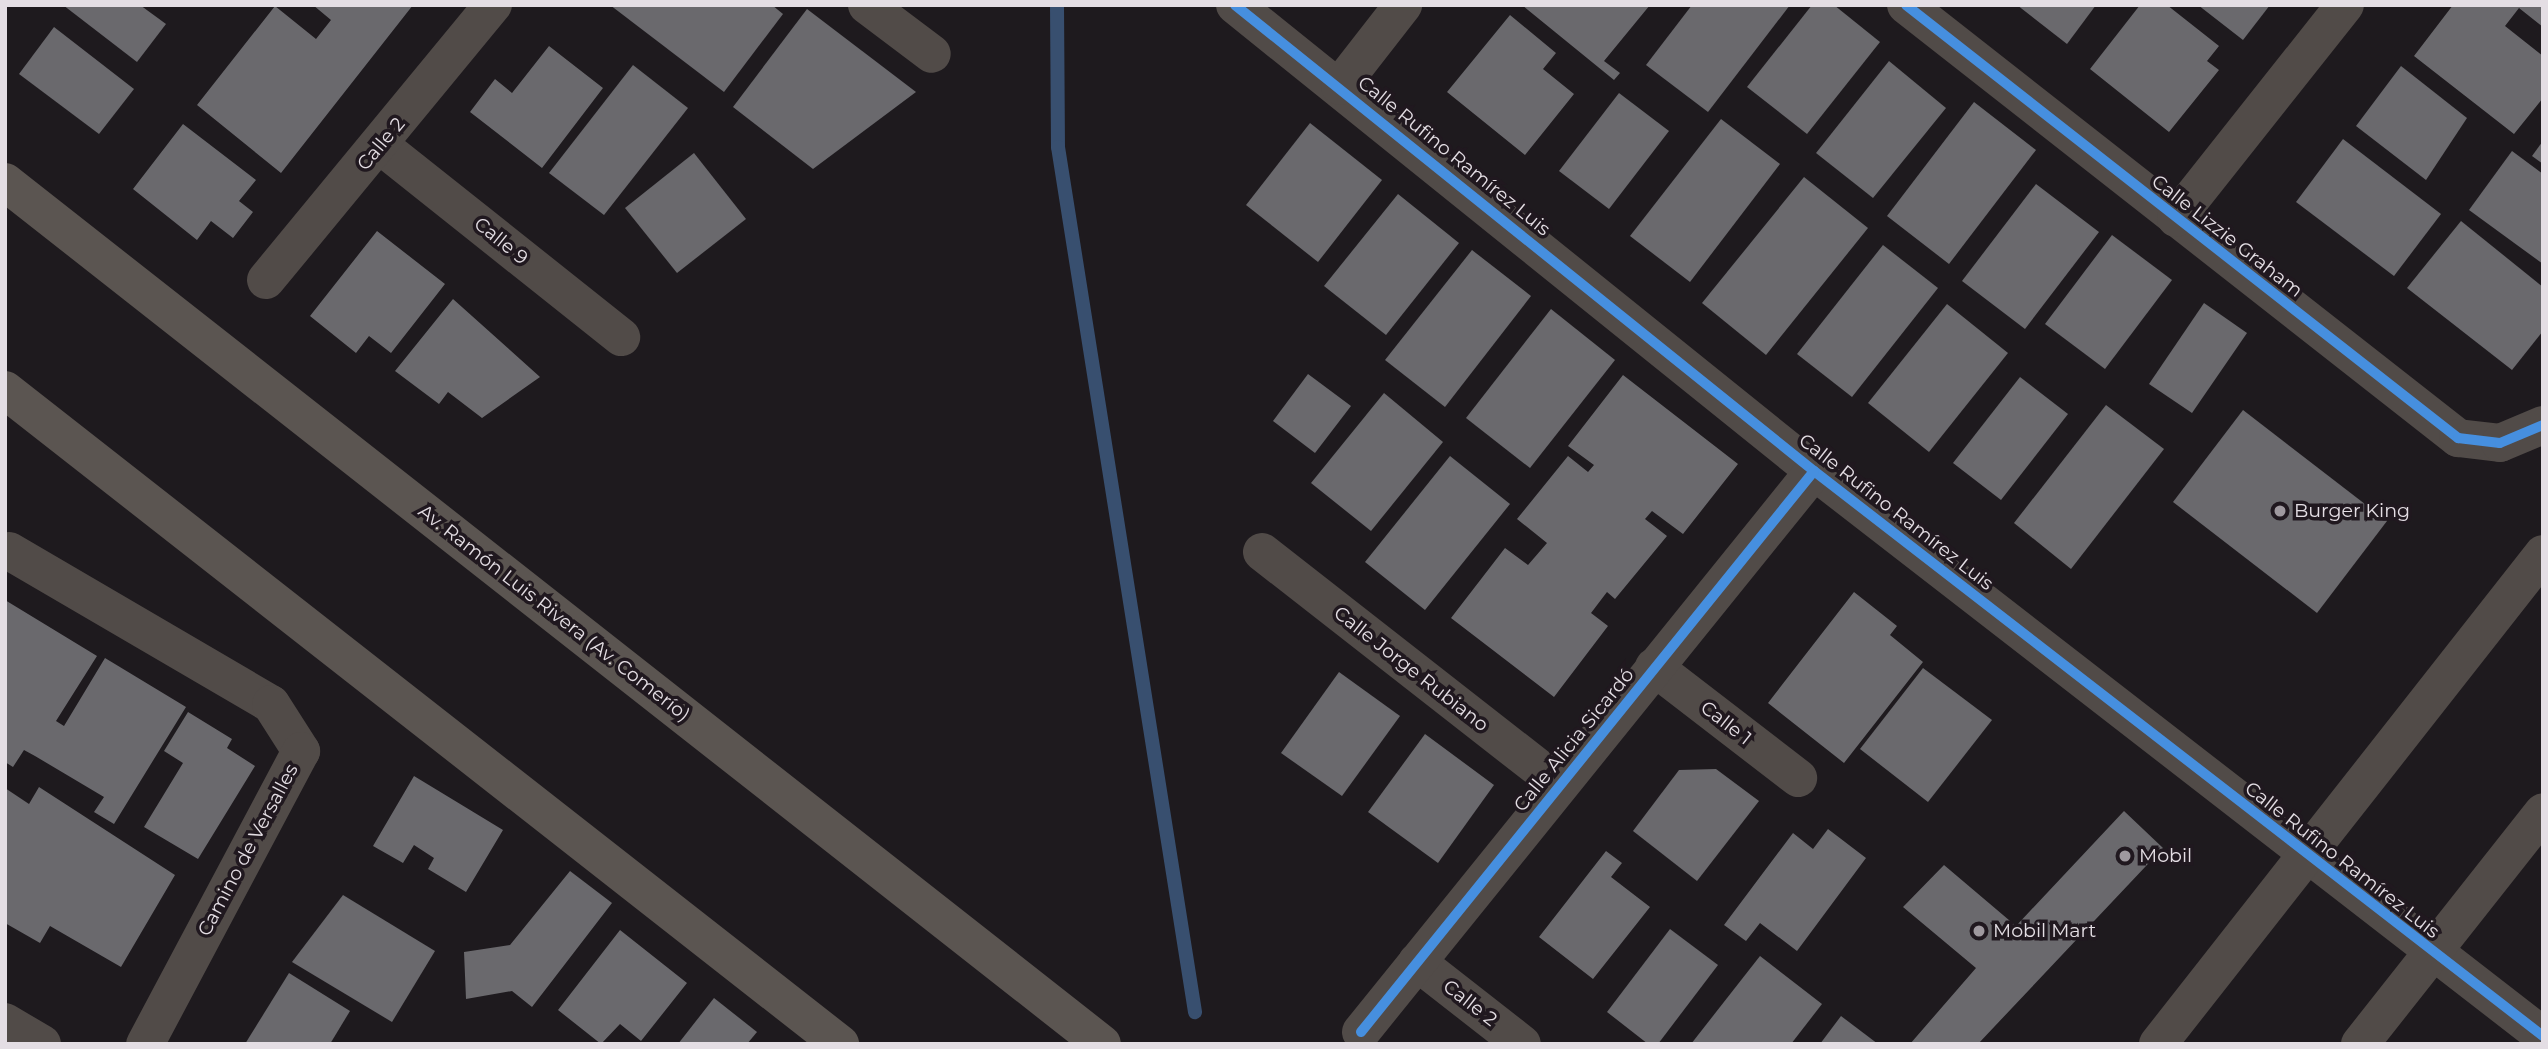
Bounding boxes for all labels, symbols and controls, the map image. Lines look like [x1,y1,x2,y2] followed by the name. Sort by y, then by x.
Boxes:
[1353,71,1555,241] street label: Calle Rufino Ramírez Luis
[352,113,410,175] street label: Calle 2
[2147,170,2307,302] street label: Calle Lizzie Graham
[469,212,533,270] street label: Calle 9
[1794,429,1998,595] street label: Calle Rufino Ramírez Luis
[414,500,694,726] street label: Av. Ramón Luis Rivera (Av. Comerío)
[2294,500,2410,522] place label: Burger King
[2272,503,2288,519] marker: Burger King
[1329,602,1493,736] street label: Calle Jorge Rubiano
[1509,664,1639,816] street label: Calle Alicia Sicardó
[1696,696,1756,750] street label: Calle 1
[193,760,303,940] street label: Camino de Versalles
[2240,777,2444,943] street label: Calle Rufino Ramírez Luis
[2139,845,2192,867] place label: Mobil
[2117,848,2133,864] marker: Mobil
[1993,920,2096,942] place label: Mobil Mart
[1971,923,1987,939] marker: Mobil Mart
[1439,975,1501,1031] street label: Calle 2

